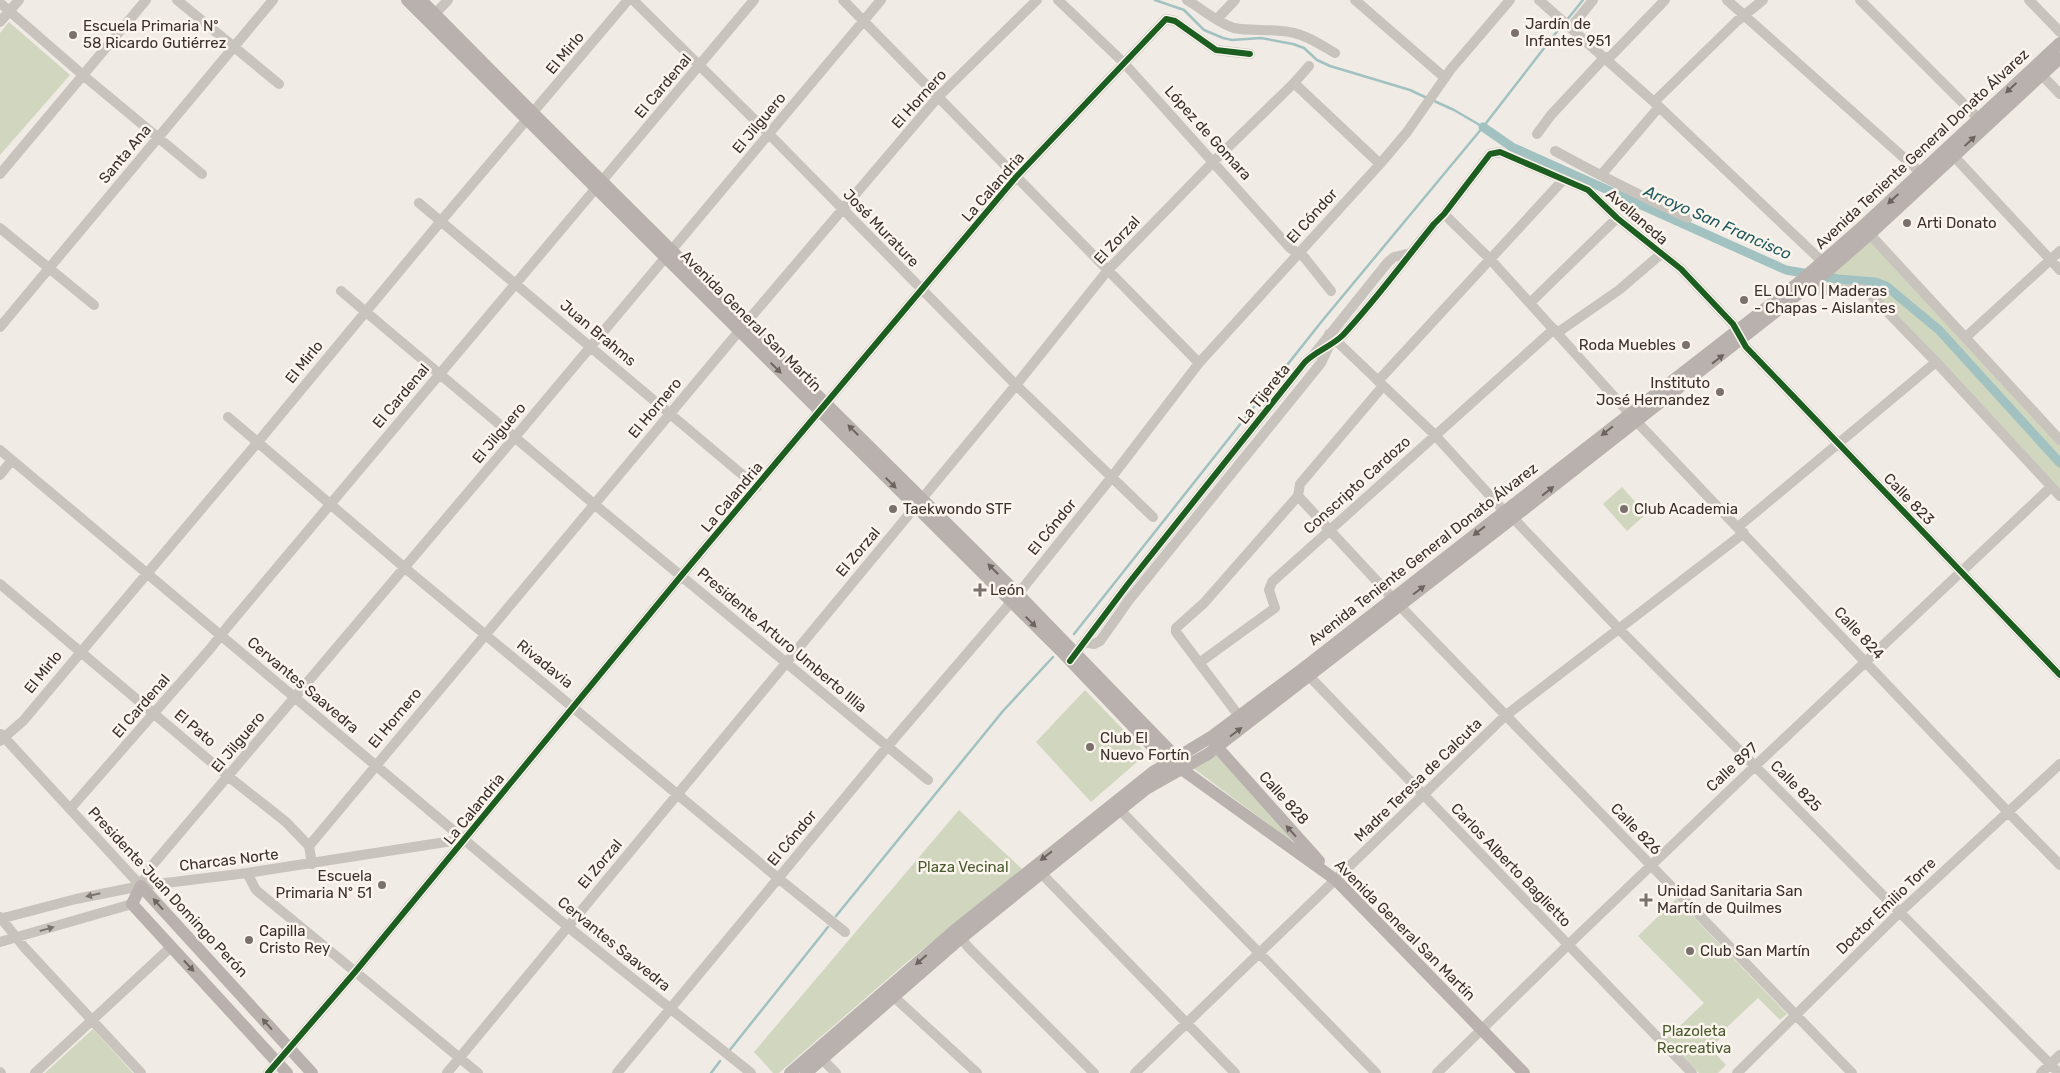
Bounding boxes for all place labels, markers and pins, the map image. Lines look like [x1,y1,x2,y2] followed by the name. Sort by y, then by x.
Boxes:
[1525,15,1611,50] place label: Jardín de Infantes 951
[83,17,227,52] place label: Escuela Primaria Nº 58 Ricardo Gutiérrez
[1509,27,1521,39] marker: Jardín de Infantes 951
[67,29,79,41] marker: Escuela Primaria Nº 58 Ricardo Gutiérrez
[1917,214,1997,232] place label: Arti Donato
[1901,217,1913,229] marker: Arti Donato
[1754,282,1896,317] place label: EL OLIVO | Maderas - Chapas - Aislantes
[1738,294,1750,306] marker: EL OLIVO | Maderas - Chapas - Aislantes
[1579,336,1676,354] place label: Roda Muebles
[1680,339,1692,351] marker: Roda Muebles
[1596,374,1710,409] place label: Instituto José Hernandez
[1714,386,1726,398] marker: Instituto José Hernandez
[903,500,1012,518] place label: Taekwondo STF
[1634,500,1738,518] place label: Club Academia
[887,503,899,515] marker: Taekwondo STF
[1618,503,1630,515] marker: Club Academia
[990,581,1024,599] place label: León
[974,584,986,596] marker: León
[1100,729,1189,764] place label: Club El Nuevo Fortín
[1084,741,1096,753] marker: Club El Nuevo Fortín
[276,867,372,902] place label: Escuela Primaria Nº 51
[376,879,388,891] marker: Escuela Primaria Nº 51
[1657,882,1803,917] place label: Unidad Sanitaria San Martín de Quilmes
[1639,893,1653,907] marker: Unidad Sanitaria San Martín de Quilmes
[259,922,330,957] place label: Capilla Cristo Rey
[243,934,255,946] marker: Capilla Cristo Rey
[1700,942,1810,960] place label: Club San Martín
[1684,945,1696,957] marker: Club San Martín

